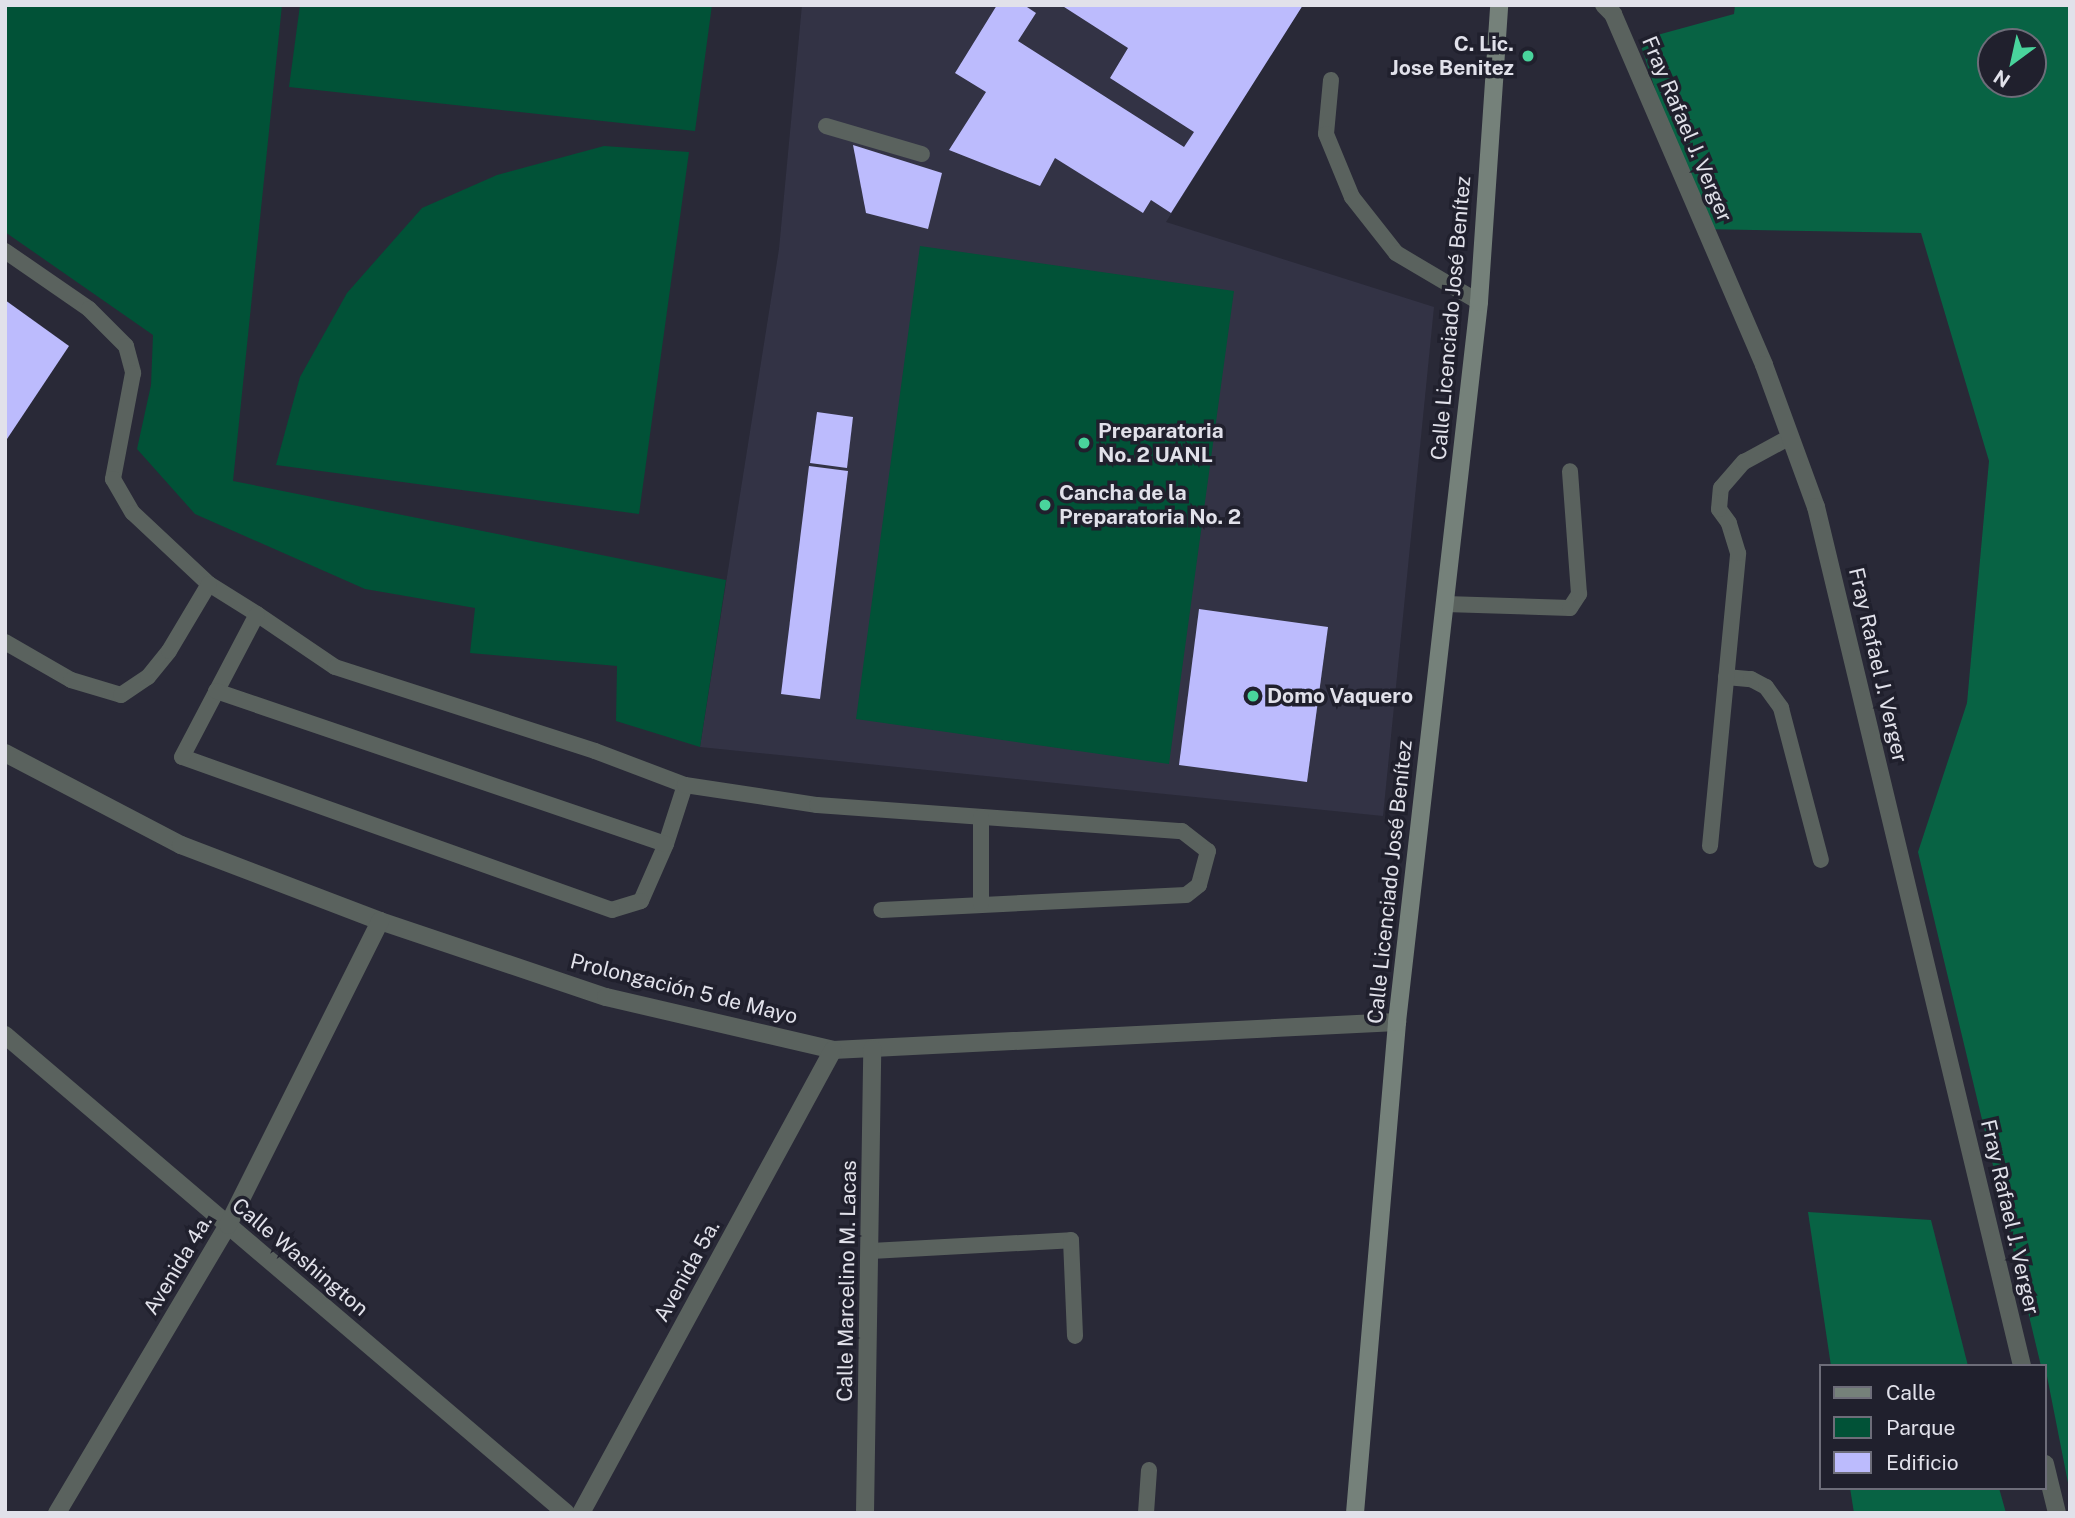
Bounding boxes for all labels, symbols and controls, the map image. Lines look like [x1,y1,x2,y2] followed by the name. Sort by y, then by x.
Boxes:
[1977,28,2047,98] north arrow
[1390,31,1514,81] place label: C. Lic. Jose Benitez
[1636,32,1738,226] street label: Fray Rafael J. Verger
[1520,48,1536,64] marker: C. Lic. Jose Benitez
[1989,66,2014,92] text: N
[1426,175,1476,461] street label: Calle Licenciado José Benítez
[1098,418,1224,468] place label: Preparatoria No. 2 UANL
[1076,435,1092,451] marker: Preparatoria No. 2 UANL
[1059,480,1241,530] place label: Cancha de la Preparatoria No. 2
[1037,497,1053,513] marker: Cancha de la Preparatoria No. 2
[1843,565,1913,765] street label: Fray Rafael J. Verger
[1267,683,1413,709] place label: Domo Vaquero
[1245,688,1261,704] marker: Domo Vaquero
[1363,739,1417,1025] street label: Calle Licenciado José Benítez
[568,948,800,1030] street label: Prolongación 5 de Mayo
[1975,1117,2045,1317] street label: Fray Rafael J. Verger
[832,1160,862,1402] street label: Calle Marcelino M. Lacas
[227,1193,373,1321] street label: Calle Washington
[138,1211,218,1319] street label: Avenida 4a.
[649,1216,725,1326] street label: Avenida 5a.
[1820,1364,2047,1490] legend
[1886,1380,1936,1405] text: Calle
[1886,1415,1955,1440] text: Parque
[1886,1450,1959,1475] text: Edificio

